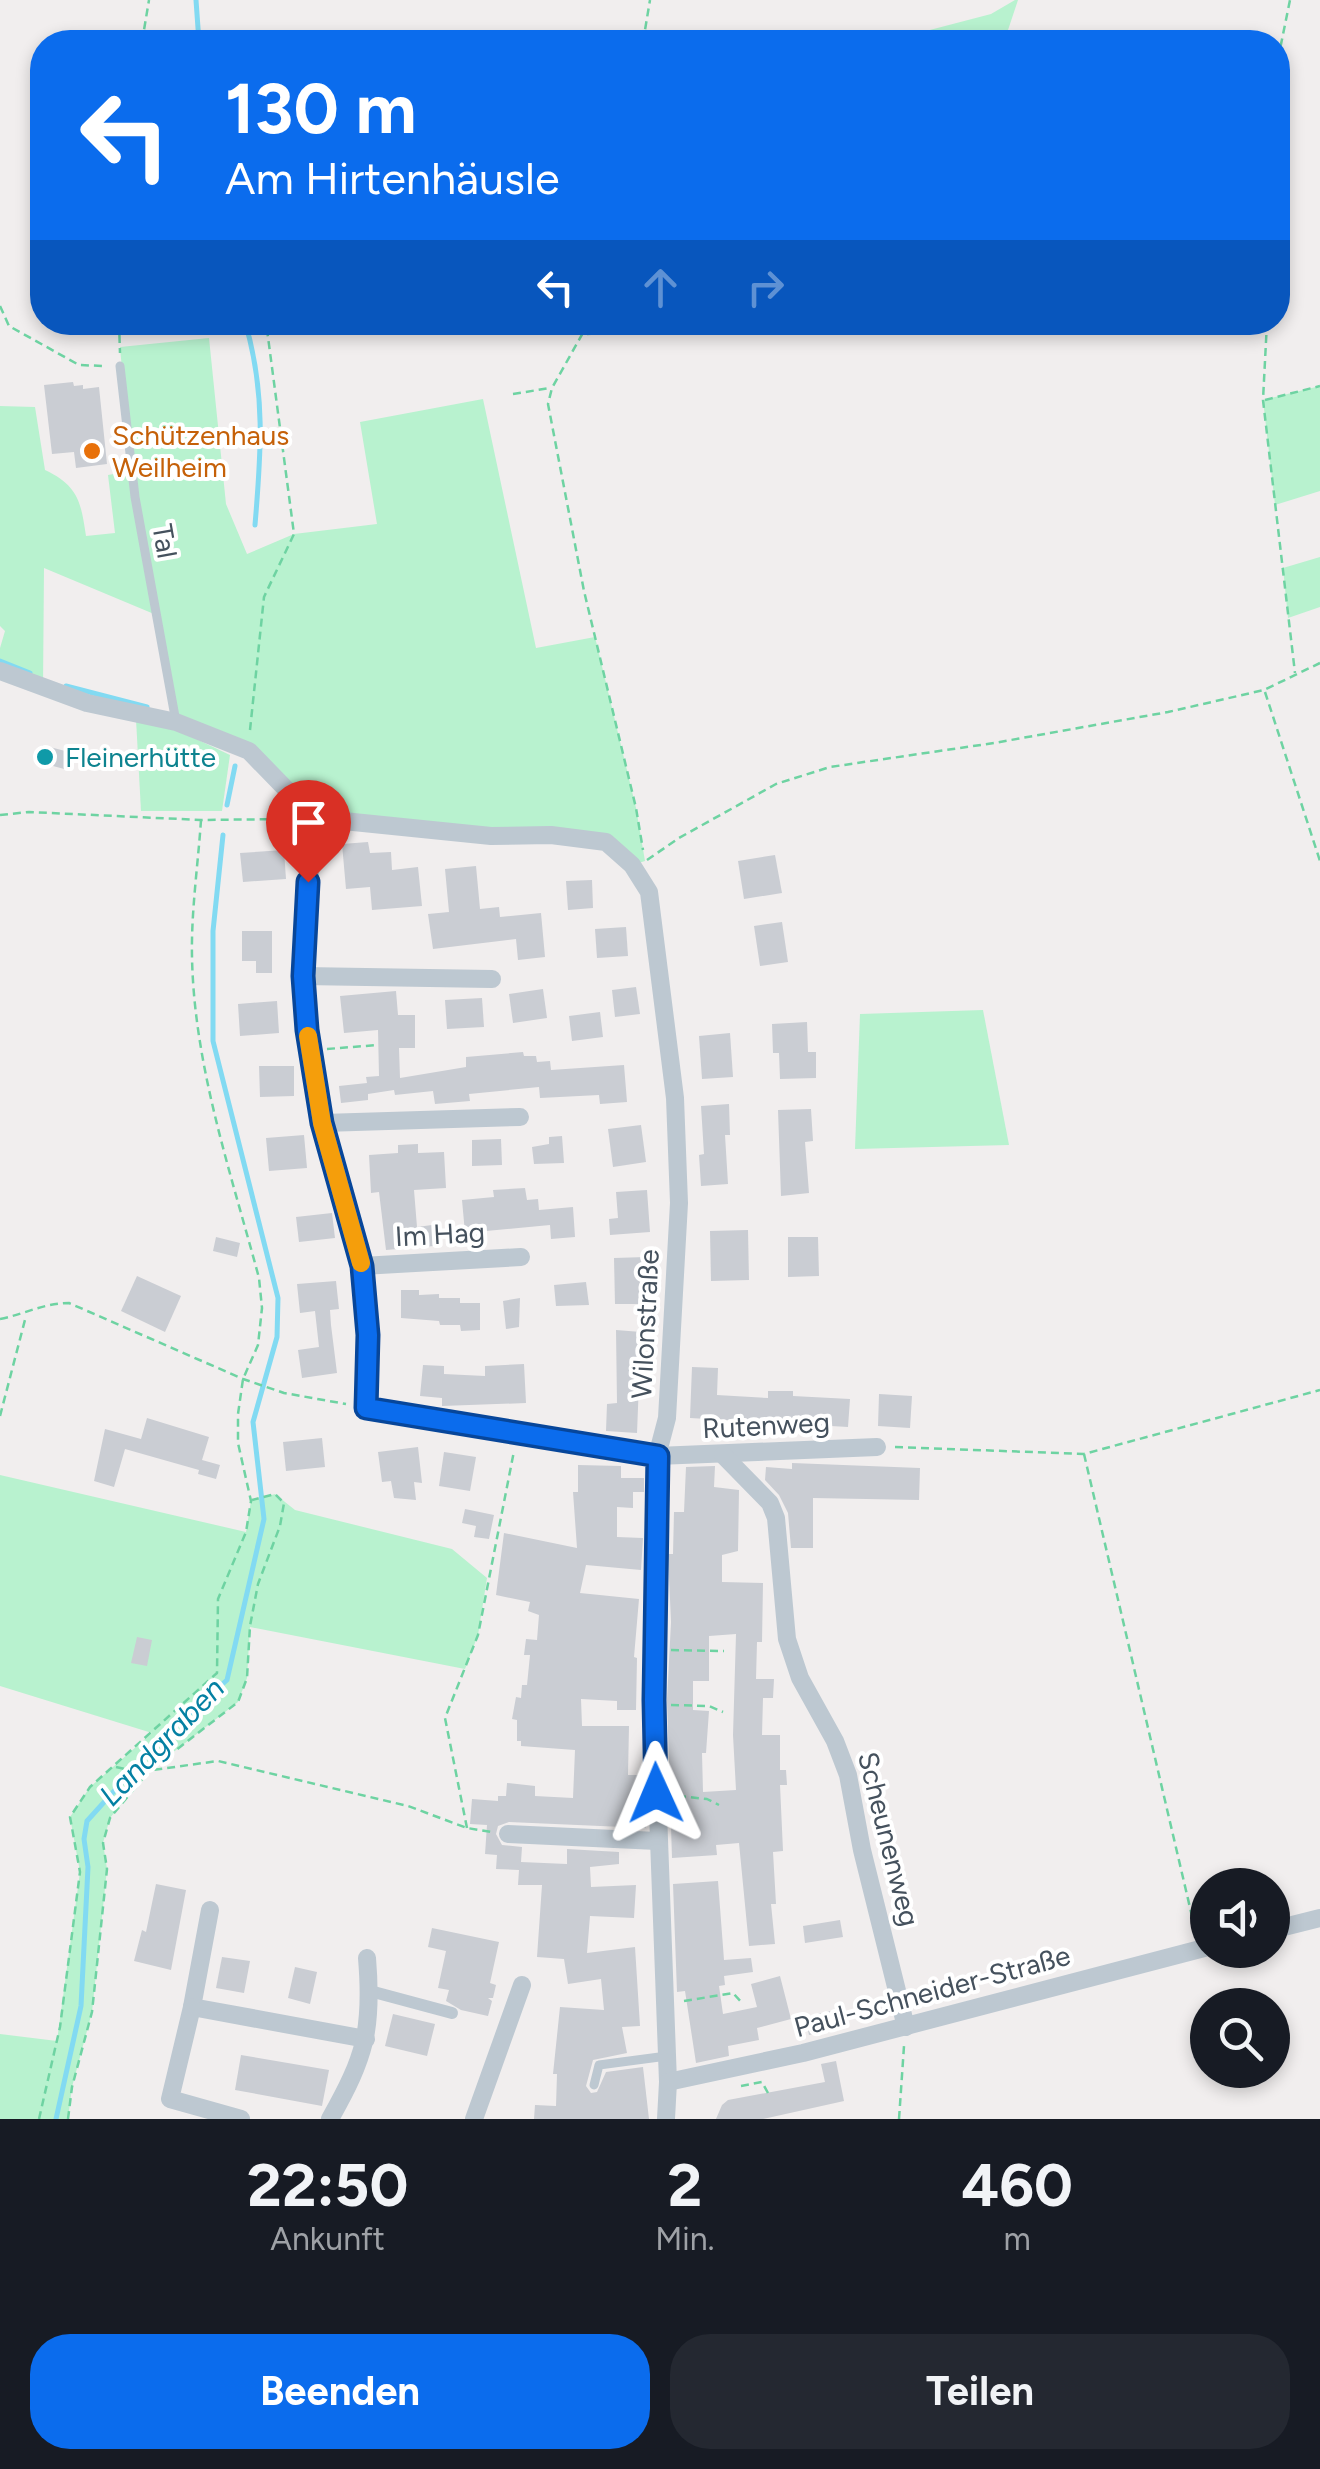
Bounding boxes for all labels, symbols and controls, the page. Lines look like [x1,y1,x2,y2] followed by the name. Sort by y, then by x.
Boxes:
[225,66,417,151] text: 130 m
[60,70,190,200] icon: left
[225,151,559,205] text: Am Hirtenhäusle
[528,260,583,315] icon: left
[633,260,688,315] icon: ahead
[738,260,793,315] icon: right
[112,418,289,484] place label: Schützenhaus Weilheim
[81,440,103,462] marker: Schützenhaus Weilheim
[145,521,185,561] street label: Tal
[65,740,216,774] place label: Fleinerhütte
[34,746,56,768] marker: Fleinerhütte
[266,780,351,883] pin
[281,795,336,850] icon: arrive
[394,1215,486,1253] street label: Im Hag
[624,1248,666,1400] street label: Wilonstraße
[701,1405,831,1445] street label: Rutenweg
[91,1670,232,1813] water label: Landgraben
[604,1741,708,1845] position arrow
[851,1748,927,1930] street label: Scheunenweg
[1190,1868,1290,2088] map controls
[1190,1868,1290,1968] button: sound
[790,1938,1074,2044] street label: Paul-Schneider-Straße
[1190,1988,1290,2088] button: search
[247,2149,408,2221] text: 22:50
[667,2149,702,2221] text: 2
[961,2149,1073,2221] text: 460
[270,2220,385,2258] text: Ankunft
[655,2220,714,2258] text: Min.
[1004,2220,1031,2258] text: m
[30,2334,650,2449] button: Beenden
[670,2334,1290,2449] button: Teilen

